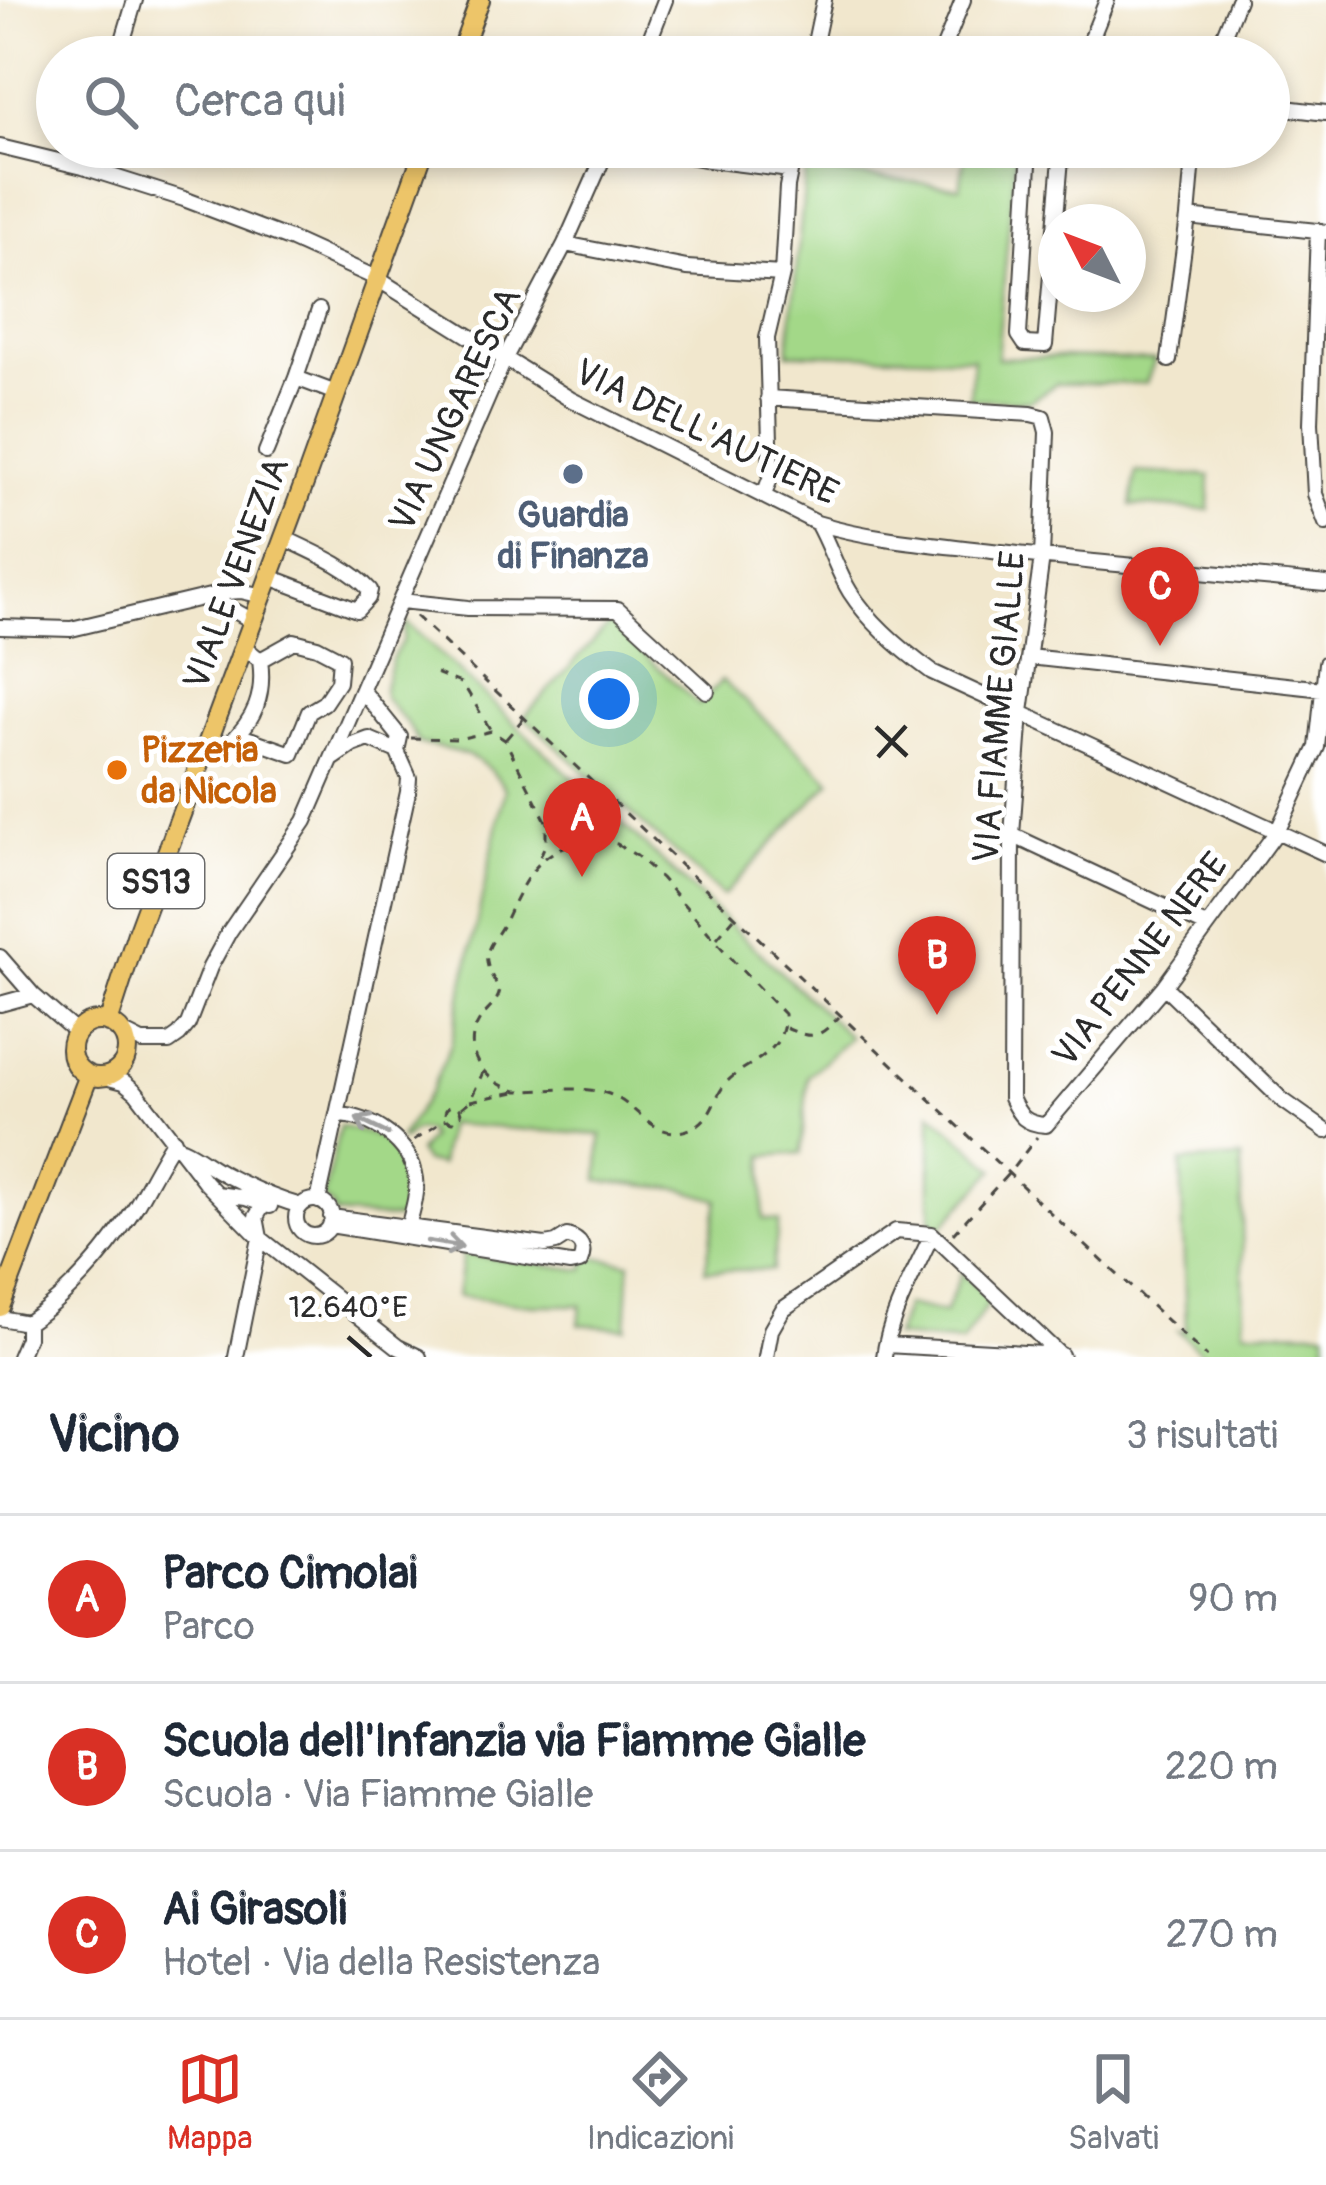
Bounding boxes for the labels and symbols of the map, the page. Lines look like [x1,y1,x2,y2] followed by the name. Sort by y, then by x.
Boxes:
[1038,204,1146,312] north arrow
[379,280,532,539] street label: VIA UNGARESCA
[567,349,845,516] street label: VIA DELL'AUTIERE
[174,451,299,696] street label: VIALE VENEZIA
[560,461,586,487] marker: Guardia di Finanza
[497,493,649,579] place label: Guardia di Finanza
[1121,547,1199,646] pin: C
[963,549,1036,865] street label: VIA FIAMME GIALLE
[579,669,639,729] your location
[141,728,277,814] place label: Pizzeria da Nicola
[104,757,130,783] marker: Pizzeria da Nicola
[543,778,621,877] pin: A
[1042,844,1238,1076] street label: VIA PENNE NERE
[108,854,204,908] road number: SS13
[898,916,976,1015] pin: B
[355,1114,391,1137] one-way arrow
[425,1233,464,1256] one-way arrow
[288,1289,408,1326] text: 12.640°E

